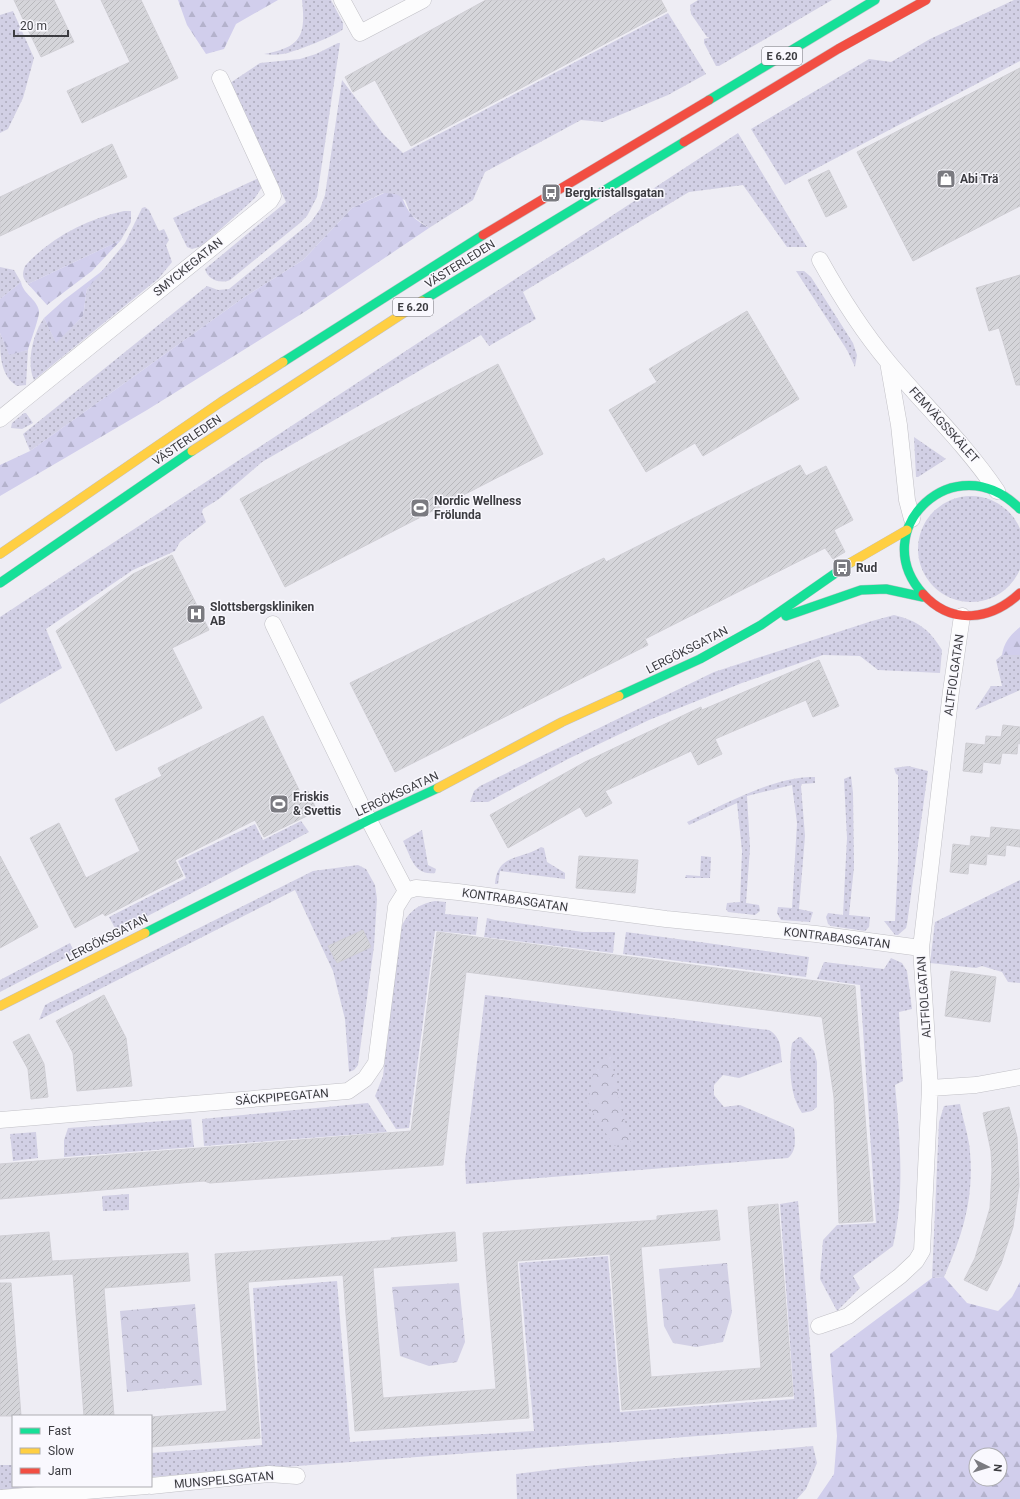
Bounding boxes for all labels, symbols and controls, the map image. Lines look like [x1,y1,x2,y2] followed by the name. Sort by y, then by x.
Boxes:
[14,12,68,38] scale bar
[20,19,47,33] text: 20 m
[762,47,802,65] road number: E 6.20
[935,168,957,190] shop icon: Abi Trä
[960,172,999,186] place label: Abi Trä
[540,182,562,204] bus stop icon: Bergkristallsgatan
[565,186,664,200] place label: Bergkristallsgatan
[151,235,225,299] street label: SMYCKEGATAN
[422,236,498,291] street label: VÄSTERLEDEN
[393,298,433,316] road number: E 6.20
[906,384,982,466] street label: FEMVÄGSSKÄLET
[149,411,224,468] street label: VÄSTERLEDEN
[434,494,521,522] place label: Nordic Wellness Frölunda
[409,497,431,519] sports icon: Nordic Wellness Frölunda
[831,557,853,579] bus stop icon: Rud
[856,561,877,575] place label: Rud
[210,600,315,628] place label: Slottsbergskliniken AB
[185,603,207,625] hospital icon: Slottsbergskliniken AB
[643,622,730,677] street label: LERGÖKSGATAN
[941,633,967,717] street label: ALTFIOLGATAN
[353,768,441,819] street label: LERGÖKSGATAN
[293,790,341,818] place label: Friskis & Svettis
[268,793,290,815] sports icon: Friskis & Svettis
[461,886,569,914] street label: KONTRABASGATAN
[63,910,150,965] street label: LERGÖKSGATAN
[783,925,891,951] street label: KONTRABASGATAN
[914,955,934,1039] street label: ALTFIOLGATAN
[235,1085,329,1108] street label: SÄCKPIPEGATAN
[12,1415,152,1487] legend
[48,1424,71,1438] text: Fast
[48,1444,74,1458] text: Slow
[968,1447,1008,1487] north arrow
[991,1463,1004,1472] text: N
[48,1464,72,1478] text: Jam
[173,1469,275,1491] street label: MUNSPELSGATAN

